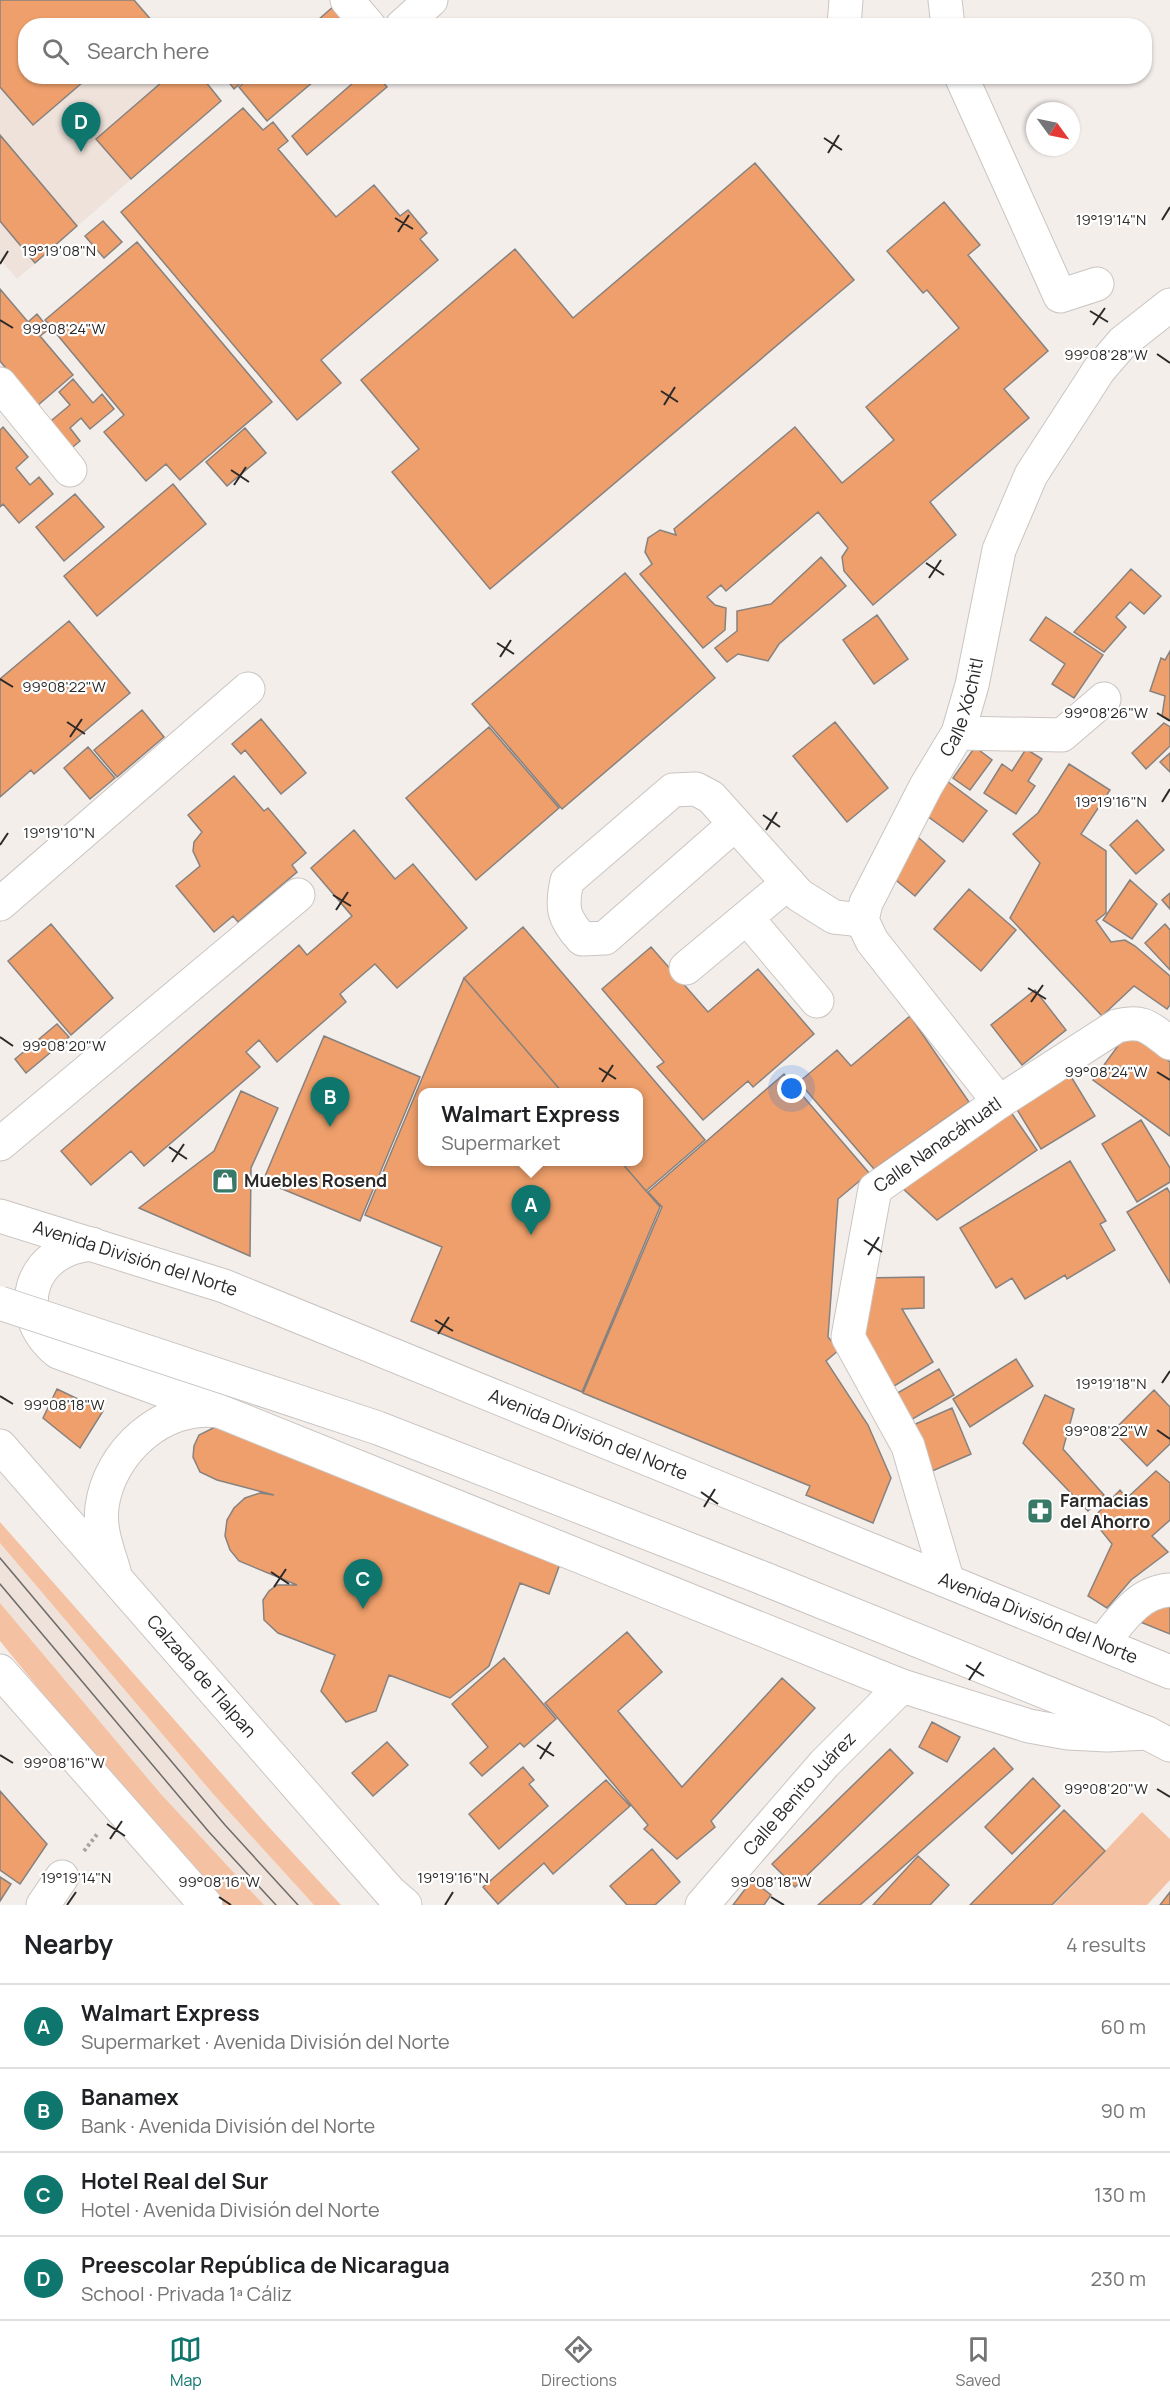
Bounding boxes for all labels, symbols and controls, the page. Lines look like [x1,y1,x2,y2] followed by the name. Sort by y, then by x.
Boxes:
[18,18,1152,84] search box
[39,35,72,68] icon: search
[87,36,209,66] text: Search here
[62,102,100,152] pin: D
[1026,102,1080,156] north arrow
[1076,209,1146,230] text: 19°19'14"N
[22,240,96,261] text: 19°19'08"N
[23,318,105,339] text: 99°08'24"W
[1064,344,1148,365] text: 99°08'28"W
[934,656,988,761] street label: Calle Xóchitl
[22,676,106,697] text: 99°08'22"W
[1064,702,1148,723] text: 99°08'26"W
[1075,791,1147,812] text: 19°19'16"N
[23,822,95,843] text: 19°19'10"N
[22,1035,106,1056] text: 99°08'20"W
[1065,1061,1147,1082] text: 99°08'24"W
[777,1074,806,1103] your location
[310,1078,350,1127] pin: B
[418,1088,643,1166] popup
[868,1091,1006,1197] street label: Calle Nanacáhuatl
[441,1099,620,1129] text: Walmart Express
[441,1129,561,1156] text: Supermarket
[210,1166,240,1196] shop icon: Muebles Rosend
[244,1168,387,1192] place label: Muebles Rosend
[512,1186,550,1235] pin: A
[31,1214,242,1301] street label: Avenida División del Norte
[1076,1373,1146,1394] text: 19°19'18"N
[485,1382,692,1485] street label: Avenida División del Norte
[24,1394,104,1415] text: 99°08'18"W
[1064,1420,1148,1441] text: 99°08'22"W
[1060,1488,1150,1533] place label: Farmacias del Ahorro
[1025,1496,1055,1526] pharmacy icon: Farmacias del Ahorro
[344,1560,382,1609] pin: C
[935,1566,1142,1669] street label: Avenida División del Norte
[142,1609,262,1742] street label: Calzada de Tlalpan
[737,1726,861,1860] street label: Calle Benito Juárez
[23,1752,105,1773] text: 99°08'16"W
[1064,1778,1148,1799] text: 99°08'20"W
[41,1867,111,1888] text: 19°19'14"N
[417,1867,489,1888] text: 19°19'16"N
[178,1871,260,1892] text: 99°08'16"W
[731,1871,811,1892] text: 99°08'18"W
[24,1926,113,1962] text: Nearby
[1066,1931,1146,1958] text: 4 results
[81,1998,260,2028] text: Walmart Express
[37,2013,50,2040] text: A
[1100,2013,1146,2040] text: 60 m
[81,2028,450,2055] text: Supermarket · Avenida División del Norte
[81,2082,179,2112] text: Banamex
[37,2097,50,2124] text: B
[1100,2097,1146,2124] text: 90 m
[81,2112,375,2139] text: Bank · Avenida División del Norte
[81,2166,268,2196] text: Hotel Real del Sur
[36,2181,51,2208] text: C
[1094,2181,1146,2208] text: 130 m
[81,2196,380,2223] text: Hotel · Avenida División del Norte
[81,2250,450,2280] text: Preescolar República de Nicaragua
[36,2265,51,2292] text: D
[1090,2265,1146,2292] text: 230 m
[81,2280,292,2307] text: School · Privada 1ª Cáliz
[169,2333,202,2391] tab: Map
[541,2333,617,2391] tab: Directions
[956,2333,1001,2391] tab: Saved

